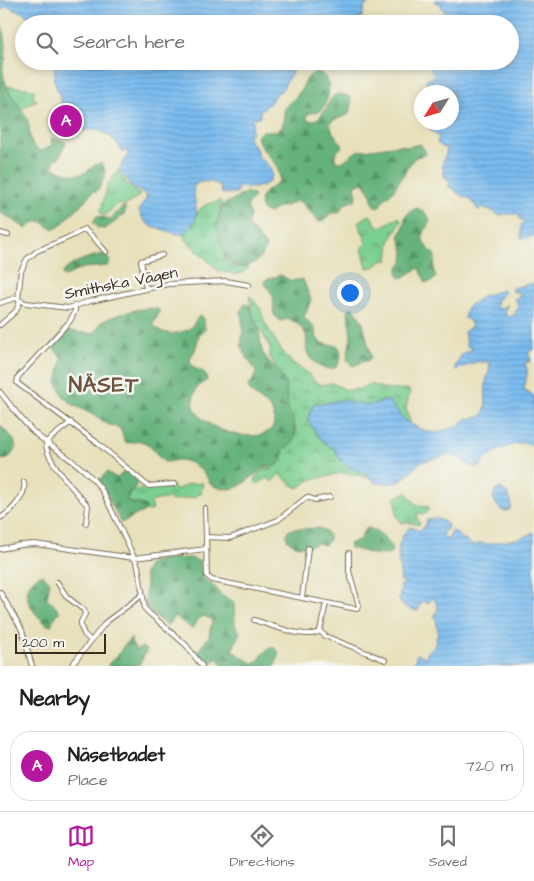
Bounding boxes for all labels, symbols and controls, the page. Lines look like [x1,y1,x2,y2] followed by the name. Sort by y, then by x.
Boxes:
[15,15,519,70] search box
[33,29,61,57] icon: search
[73,29,185,56] text: Search here
[414,85,459,130] north arrow
[50,102,82,140] pin: A
[62,261,180,306] street label: Smithska Vägen
[337,280,363,306] your location
[69,371,139,400] district label: NÄSET
[15,631,106,654] scale bar
[22,633,64,653] text: 200 m
[20,684,90,713] text: Nearby
[68,742,165,769] text: Näsetbadet
[32,755,42,777] text: A
[465,755,513,777] text: 720 m
[68,769,108,791] text: Place
[67,822,95,872] tab: Map
[229,822,294,872] tab: Directions
[429,822,467,872] tab: Saved

